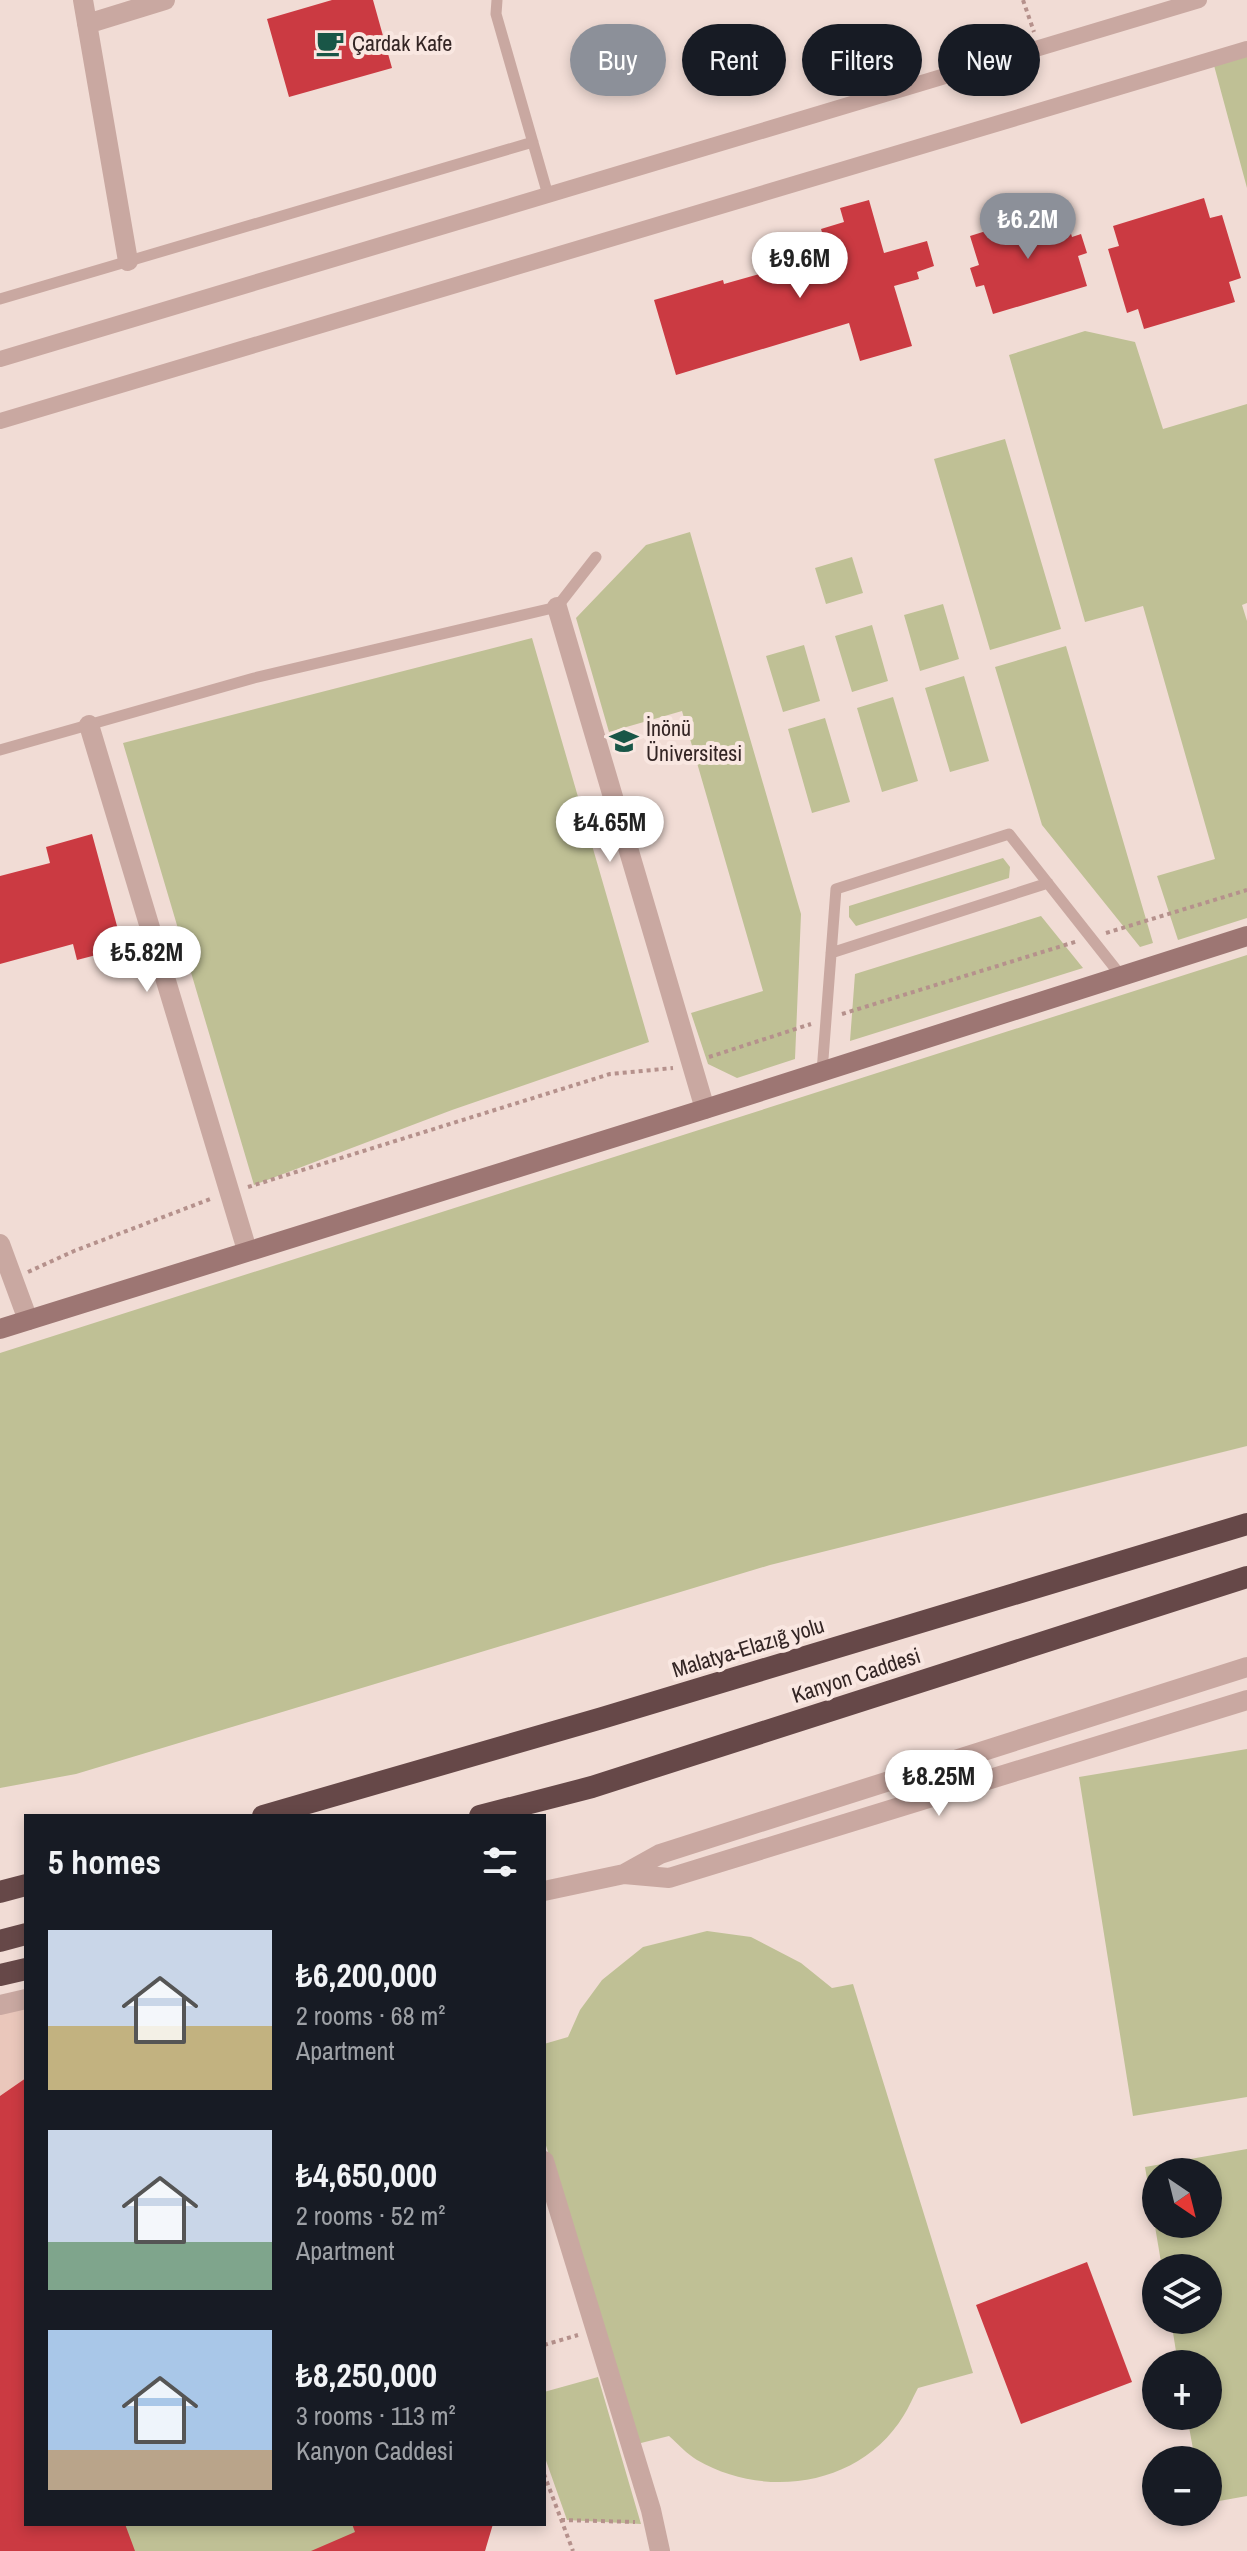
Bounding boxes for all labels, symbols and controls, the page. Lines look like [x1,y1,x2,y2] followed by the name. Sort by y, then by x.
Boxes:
[570,24,666,96] chip: Buy
[682,24,786,96] chip: Rent
[802,24,922,96] chip: Filters
[938,24,1040,96] chip: New
[315,28,345,58] cafe icon: Çardak Kafe
[352,28,452,58] place label: Çardak Kafe
[972,193,1084,261] pin: ₺6.2M
[998,201,1058,236] text: ₺6.2M
[744,232,856,300] pin: ₺9.6M
[770,240,830,275] text: ₺9.6M
[646,713,742,768] place label: İnönü Üniversitesi
[609,726,639,756] school or university icon: İnönü Üniversitesi
[545,796,675,864] pin: ₺4.65M
[574,804,646,839] text: ₺4.65M
[82,926,212,994] pin: ₺5.82M
[111,934,183,969] text: ₺5.82M
[668,1610,828,1684] street label: Malatya-Elazığ yolu
[788,1640,924,1710] street label: Kanyon Caddesi
[874,1750,1004,1818] pin: ₺8.25M
[903,1758,975,1793] text: ₺8.25M
[48,1839,161,1885] text: 5 homes
[478,1840,522,1884] icon: filters
[296,1952,437,1998] text: ₺6,200,000
[112,1962,208,2058] icon: home
[296,1998,445,2033] text: 2 rooms · 68 m²
[296,2033,394,2068] text: Apartment
[296,2152,437,2198] text: ₺4,650,000
[1142,2158,1222,2238] north arrow
[1142,2158,1222,2526] map controls
[112,2162,208,2258] icon: home
[296,2198,445,2233] text: 2 rooms · 52 m²
[296,2233,394,2268] text: Apartment
[1142,2254,1222,2334] button: layers
[1142,2350,1222,2430] button: +
[296,2352,437,2398] text: ₺8,250,000
[112,2362,208,2458] icon: home
[296,2398,456,2433] text: 3 rooms · 113 m²
[296,2433,454,2468] text: Kanyon Caddesi
[1142,2446,1222,2526] button: −

